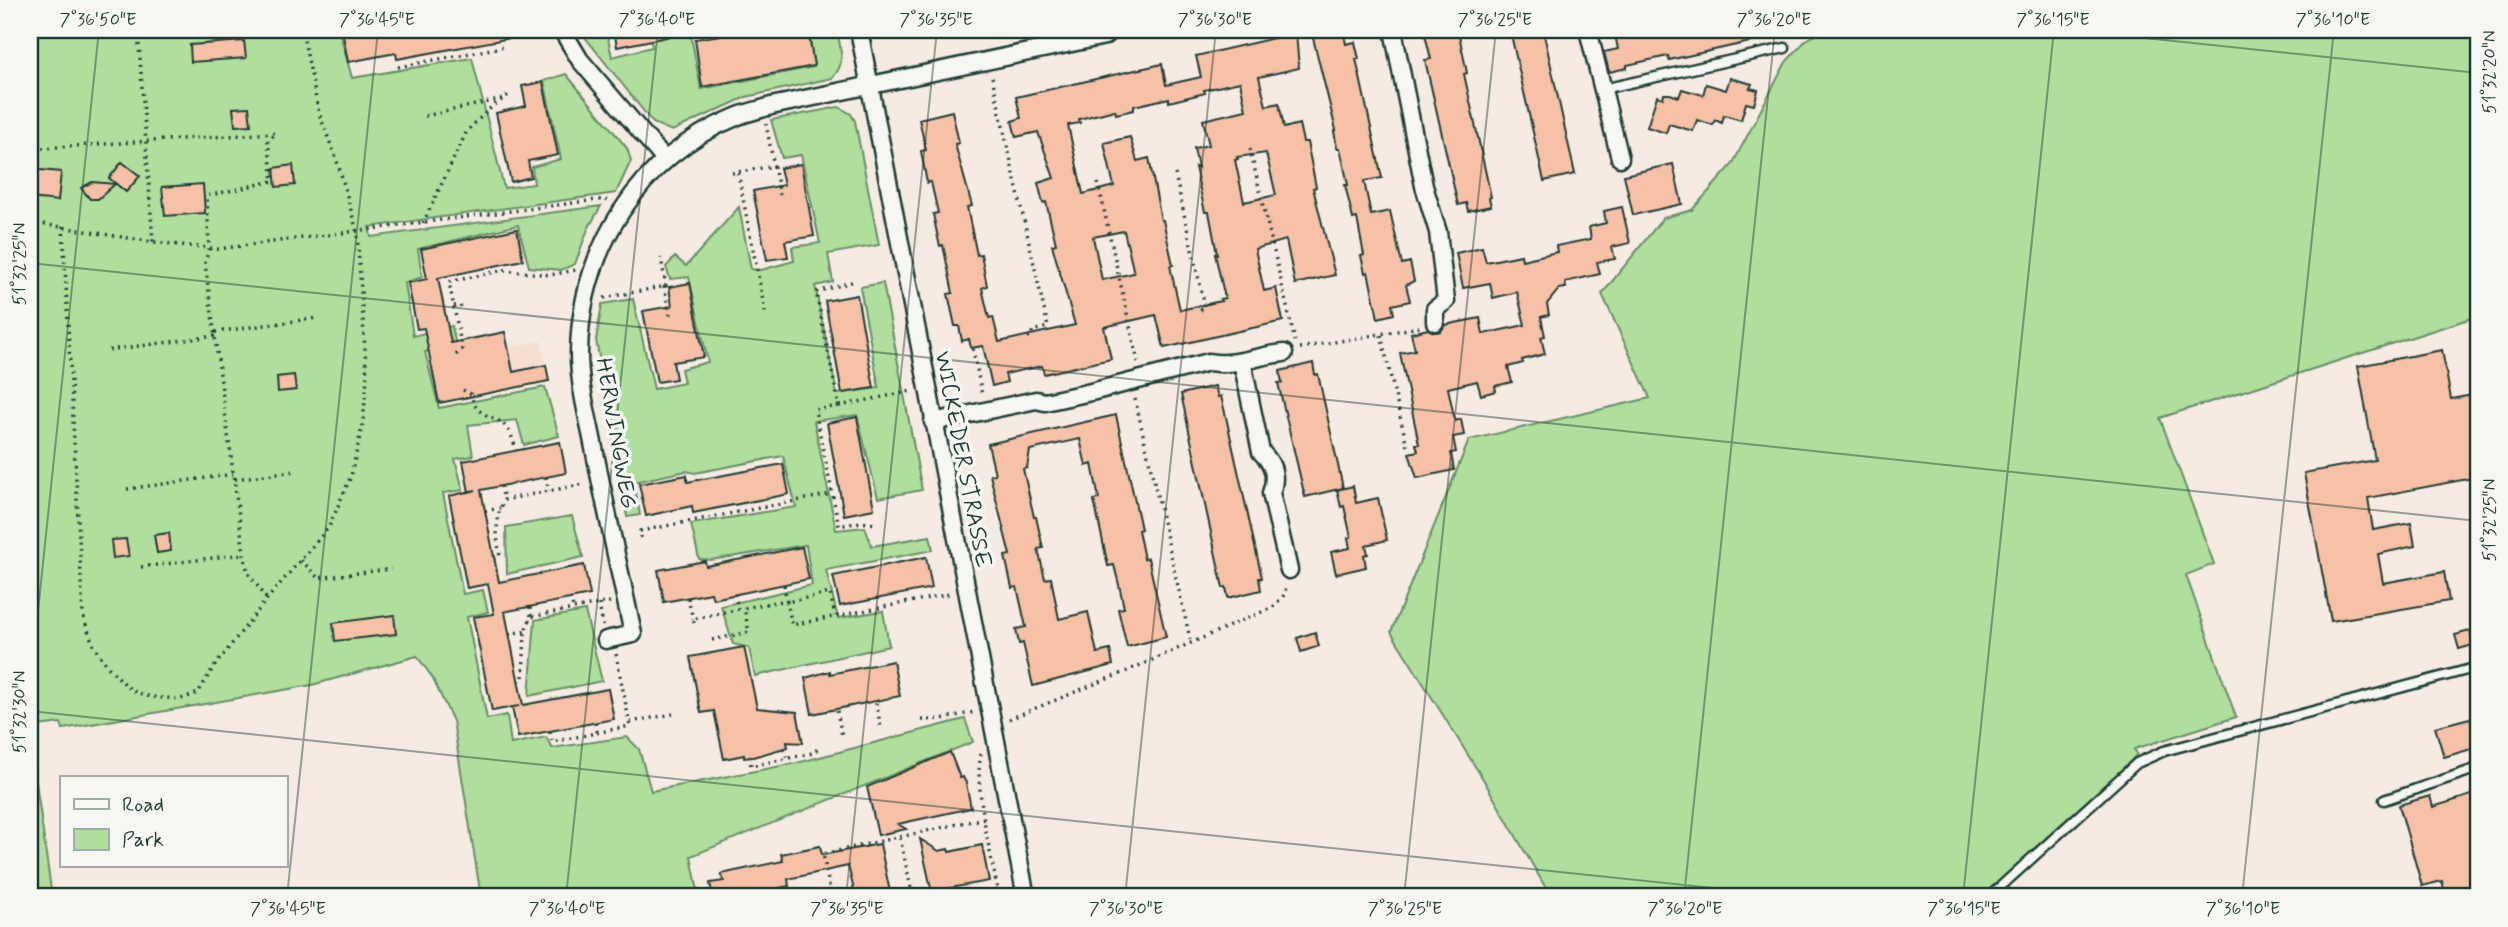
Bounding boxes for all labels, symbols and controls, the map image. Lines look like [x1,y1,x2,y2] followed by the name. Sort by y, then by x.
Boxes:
[59,8,137,32] text: 7°36'50"E
[339,8,415,32] text: 7°36'45"E
[619,8,695,32] text: 7°36'40"E
[899,8,973,32] text: 7°36'35"E
[1178,8,1252,32] text: 7°36'30"E
[1458,8,1532,32] text: 7°36'25"E
[1736,8,1812,32] text: 7°36'20"E
[2016,8,2090,32] text: 7°36'15"E
[2296,8,2370,32] text: 7°36'10"E
[2478,30,2502,114] text: 51°32'20"N
[8,222,32,306] text: 51°32'25"N
[926,349,998,570] street label: WICKEDER STRASSE
[587,356,643,511] street label: HERWINGWEG
[2478,478,2502,562] text: 51°32'25"N
[8,670,32,754] text: 51°32'30"N
[60,776,287,867] legend
[122,791,164,819] text: Road
[122,826,164,854] text: Park
[250,897,326,921] text: 7°36'45"E
[529,897,605,921] text: 7°36'40"E
[810,897,884,921] text: 7°36'35"E
[1089,897,1163,921] text: 7°36'30"E
[1368,897,1442,921] text: 7°36'25"E
[1647,897,1723,921] text: 7°36'20"E
[1927,897,2001,921] text: 7°36'15"E
[2206,897,2280,921] text: 7°36'10"E

